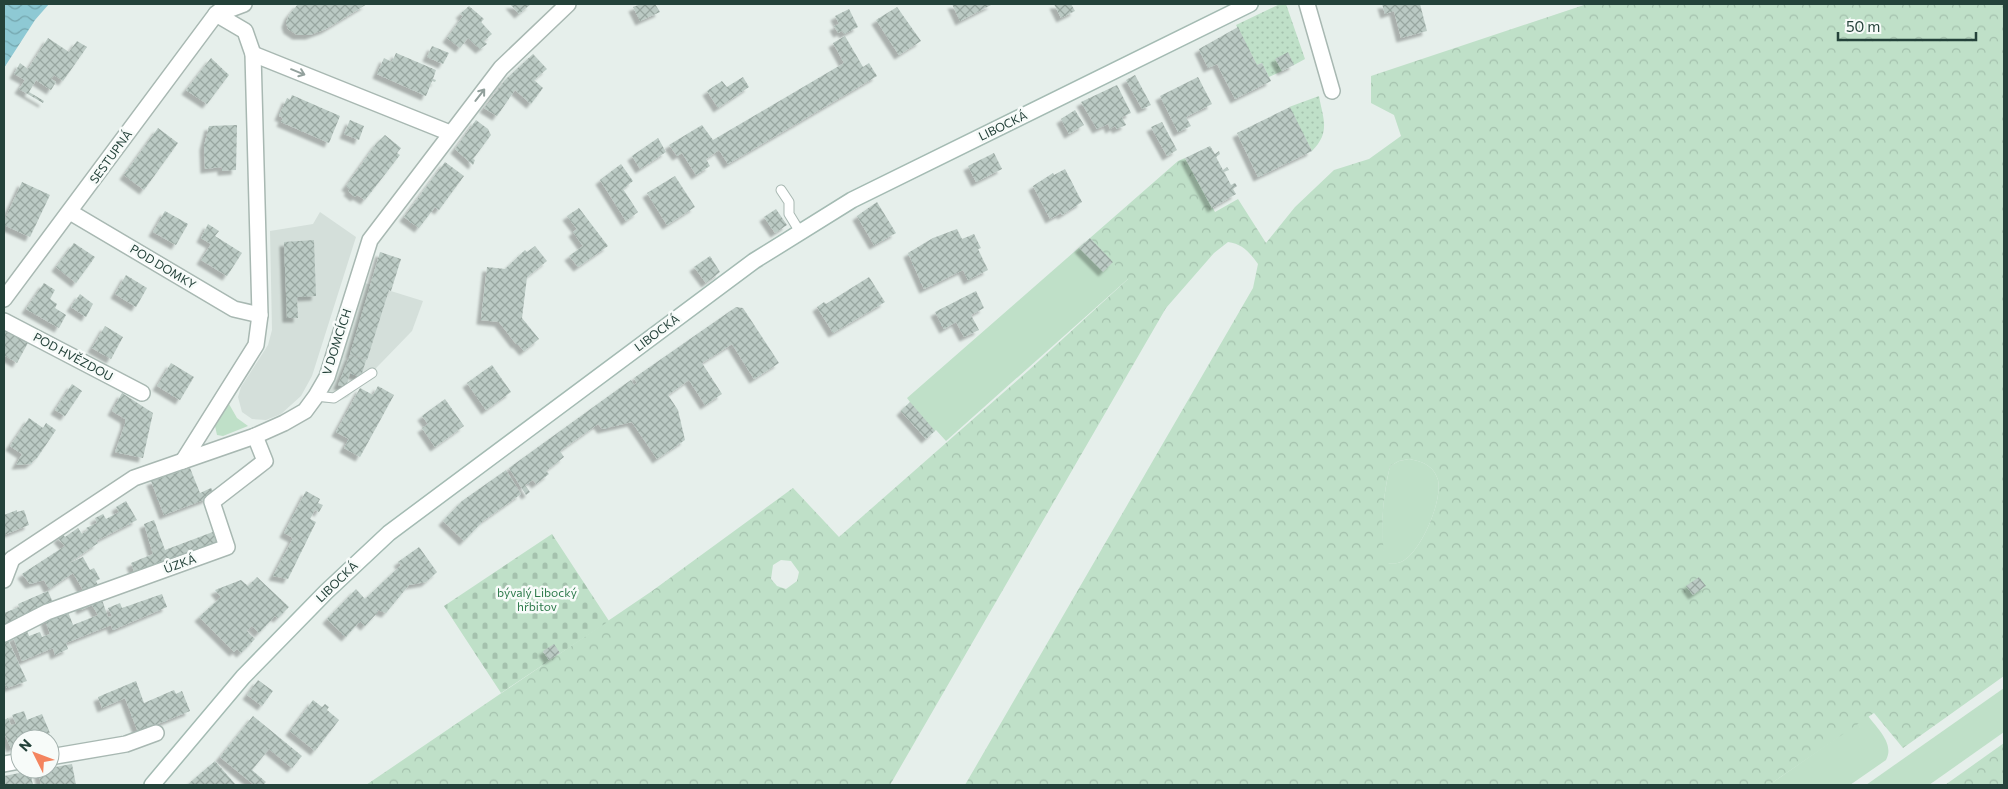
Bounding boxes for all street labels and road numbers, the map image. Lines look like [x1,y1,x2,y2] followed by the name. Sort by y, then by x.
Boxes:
[976,107,1029,143] street label: LIBOCKÁ
[86,127,134,186] street label: SESTUPNÁ
[128,241,199,291] street label: POD DOMKY
[319,307,353,377] street label: V DOMCÍCH
[631,311,682,354] street label: LIBOCKÁ
[31,329,116,383] street label: POD HVĚZDOU
[162,551,198,575] street label: ÚZKÁ
[313,558,360,604] street label: LIBOCKÁ

